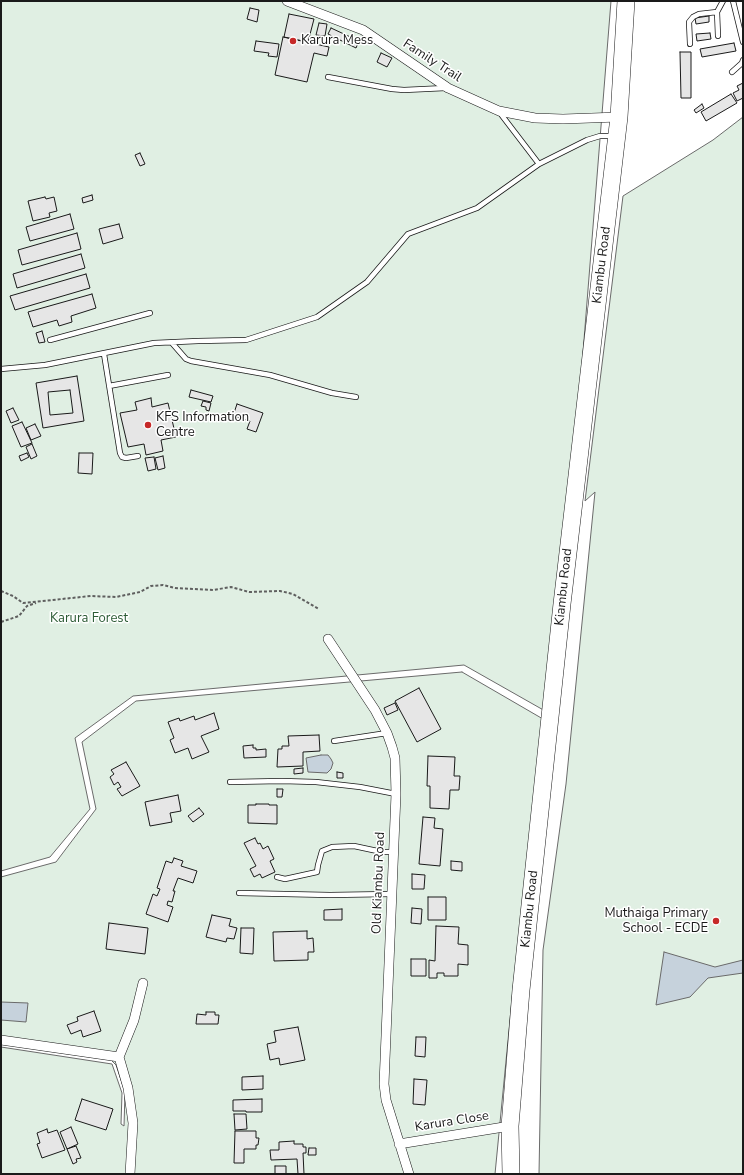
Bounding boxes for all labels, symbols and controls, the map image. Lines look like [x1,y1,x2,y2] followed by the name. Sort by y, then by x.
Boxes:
[301,33,373,49] place label: Karura Mess
[288,36,298,46] marker: Karura Mess
[400,36,464,86] street label: Family Trail
[590,226,614,304] street label: Kiambu Road
[156,410,249,441] place label: KFS Information Centre
[143,420,153,430] marker: KFS Information Centre
[552,548,576,626] street label: Kiambu Road
[50,611,128,627] park label: Karura Forest
[369,832,389,934] street label: Old Kiambu Road
[518,870,542,948] street label: Kiambu Road
[604,906,708,937] place label: Muthaiga Primary School - ECDE
[711,916,721,926] marker: Muthaiga Primary School - ECDE
[414,1108,490,1136] street label: Karura Close

